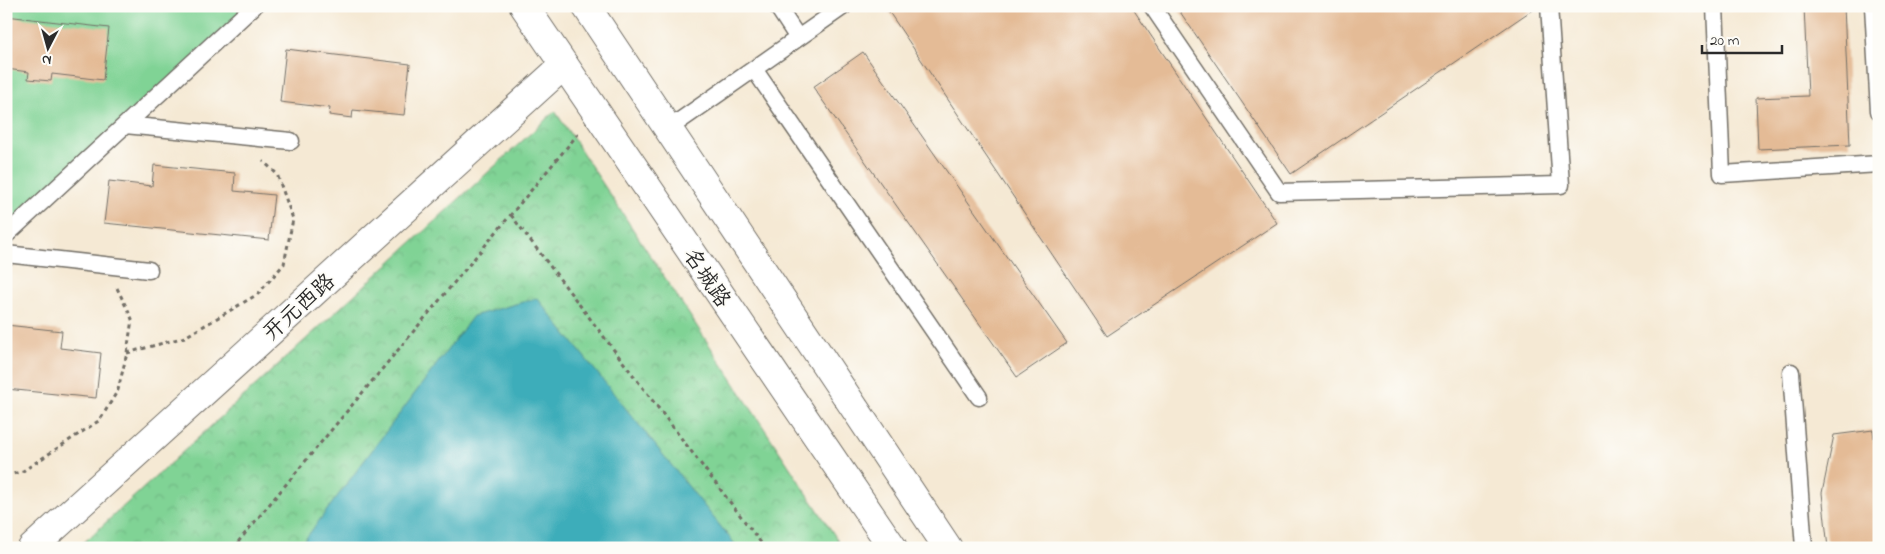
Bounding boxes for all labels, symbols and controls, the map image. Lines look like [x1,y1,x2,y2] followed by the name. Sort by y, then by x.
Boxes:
[22,22,72,72] north arrow
[1702,22,1782,54] scale bar
[1710,30,1740,52] text: 20 m
[41,49,53,70] text: N
[674,242,737,315] street label: 名城路
[257,267,343,350] street label: 开元西路

